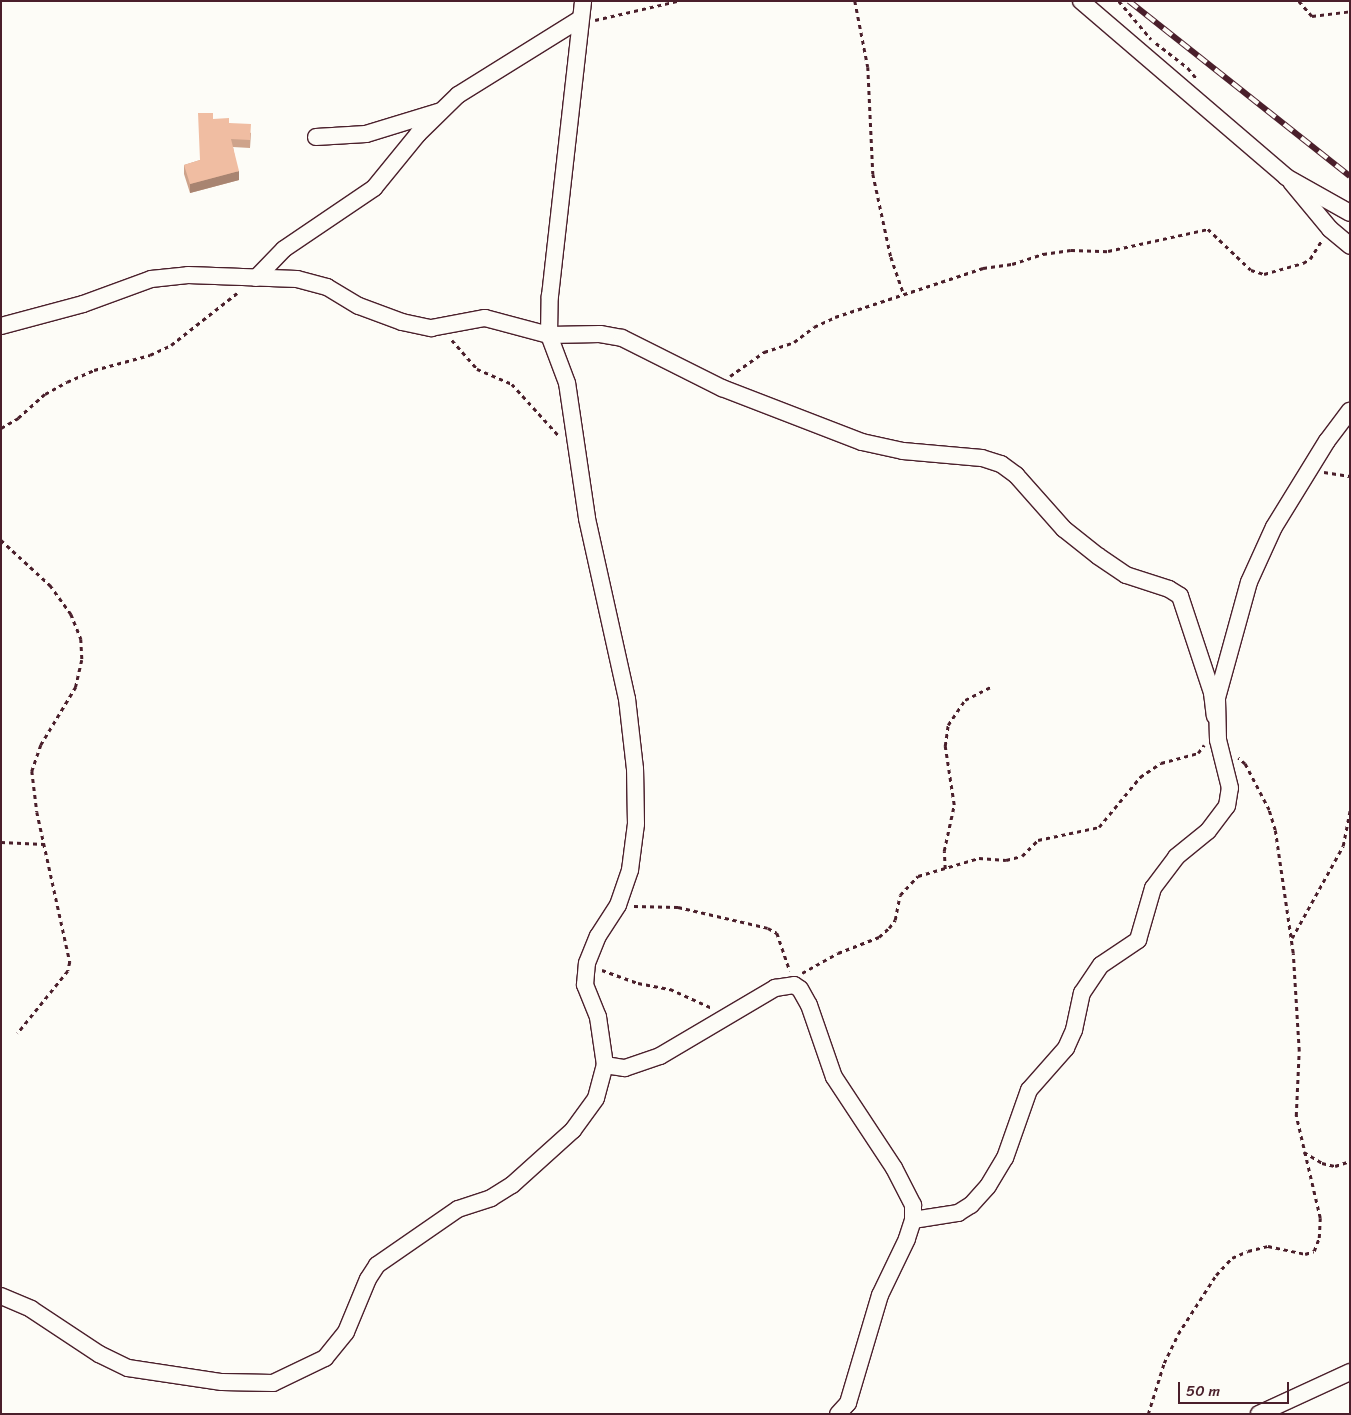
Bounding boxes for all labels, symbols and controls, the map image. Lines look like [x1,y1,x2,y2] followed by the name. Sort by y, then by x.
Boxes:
[1181,1372,1292,1404] scale bar
[1186,1378,1220,1404] text: 50 m

